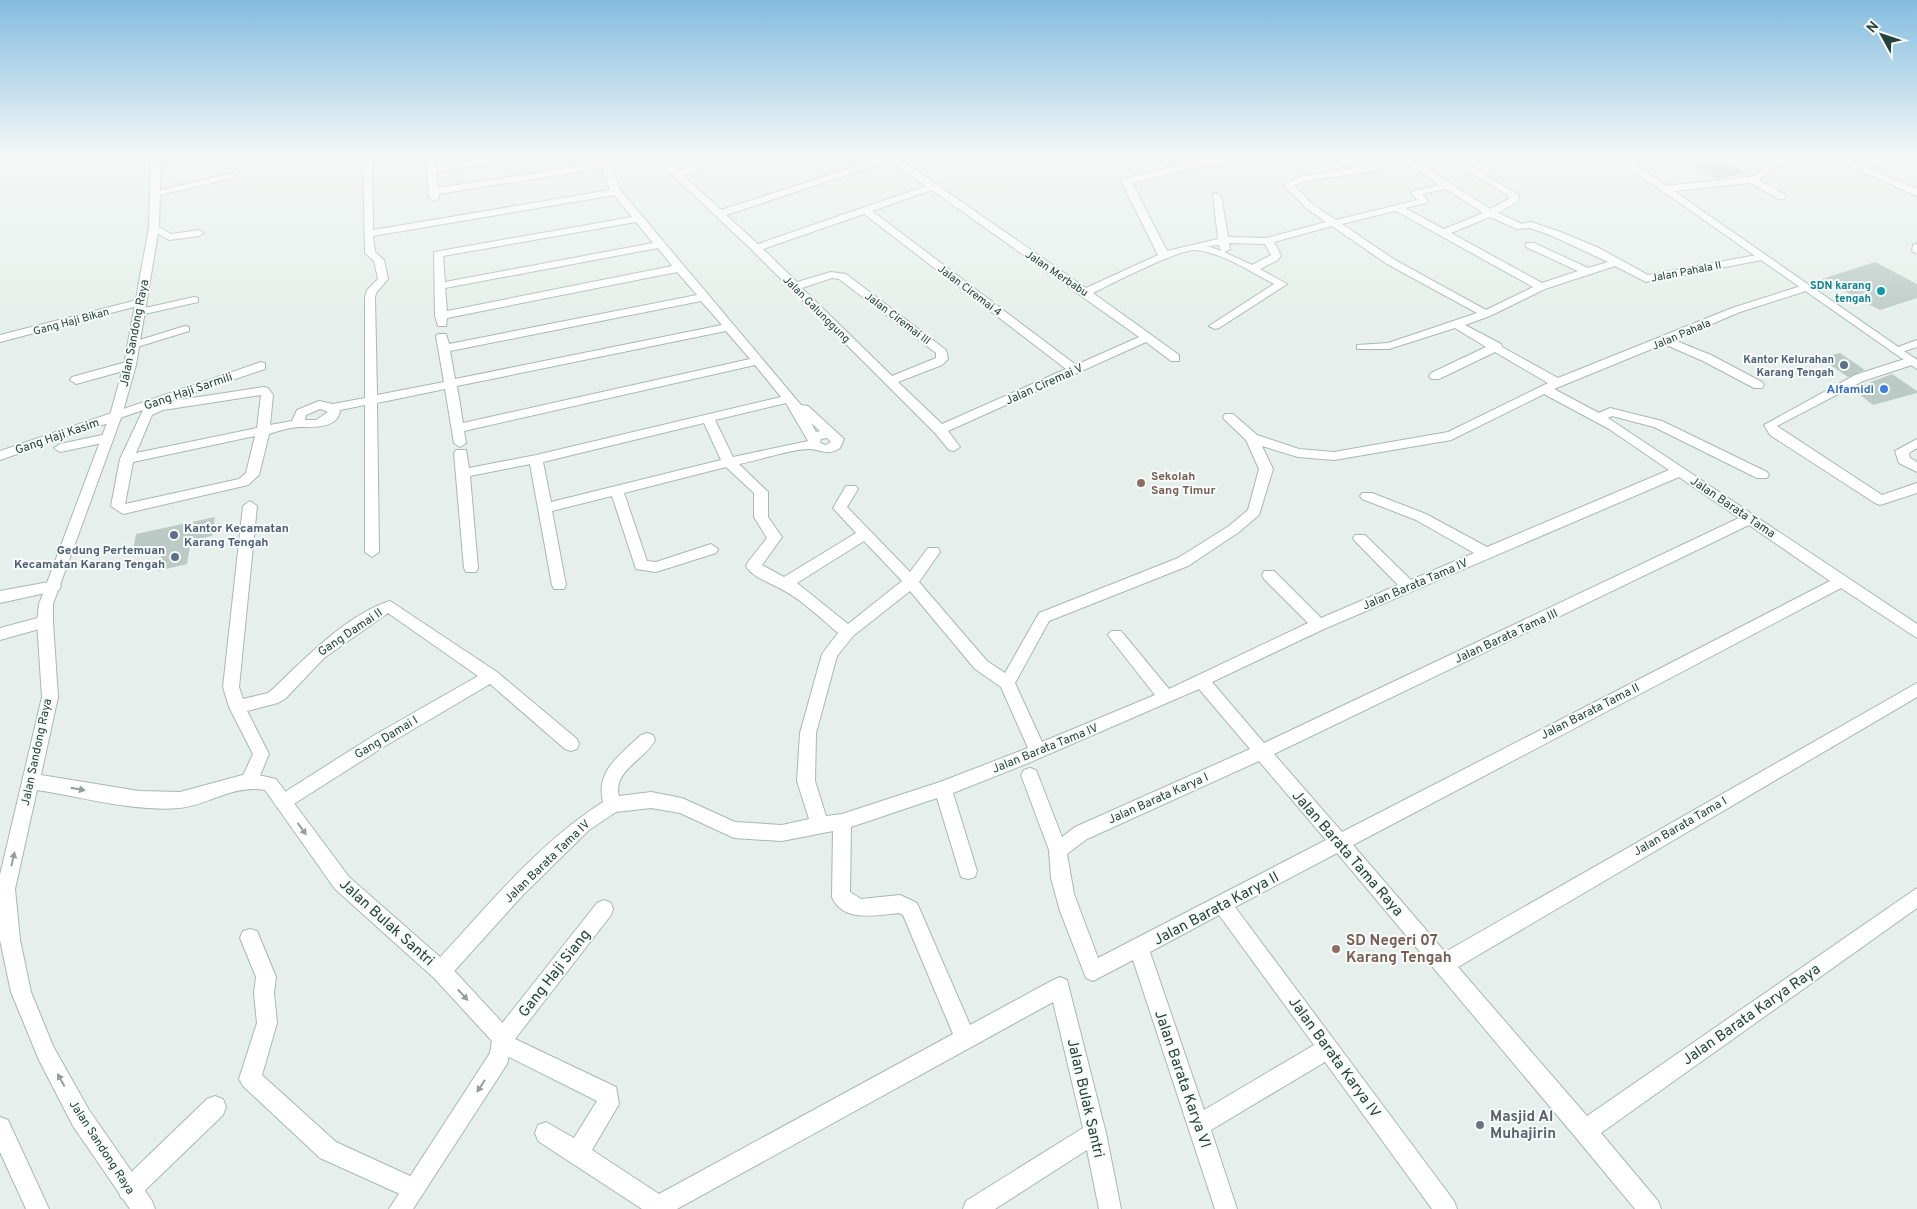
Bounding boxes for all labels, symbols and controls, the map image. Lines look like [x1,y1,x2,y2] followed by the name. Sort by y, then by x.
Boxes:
[1857,10,1907,60] north arrow
[1863,18,1883,37] text: N
[1022,248,1091,300] street label: Jalan Merbabu
[1650,258,1723,286] street label: Jalan Pahala II
[935,262,1004,320] street label: Jalan Ciremai 4
[780,273,853,346] street label: Jalan Galunggung
[117,278,153,388] street label: Jalan Sandong Raya
[1810,279,1871,306] place label: SDN karang tengah
[1875,285,1887,297] marker: SDN karang tengah
[862,289,933,348] street label: Jalan Ciremai III
[32,305,111,339] street label: Gang Haji Bikan
[1650,316,1713,354] street label: Jalan Pahala
[1743,353,1834,380] place label: Kantor Kelurahan Karang Tengah
[1838,359,1850,371] marker: Kantor Kelurahan Karang Tengah
[1003,361,1086,409] street label: Jalan Ciremai V
[142,369,235,415] street label: Gang Haji Sarmili
[1827,382,1874,398] place label: Alfamidi
[1878,383,1890,395] marker: Alfamidi
[13,415,101,459] street label: Gang Haji Kasim
[1151,469,1215,499] place label: Sekolah Sang Timur
[1687,473,1778,542] street label: Jalan Barata Tama
[1135,477,1147,489] marker: Sekolah Sang Timur
[184,521,289,551] place label: Kantor Kecamatan Karang Tengah
[168,529,180,541] marker: Kantor Kecamatan Karang Tengah
[14,543,165,573] place label: Gedung Pertemuan Kecamatan Karang Tengah
[169,551,181,563] marker: Gedung Pertemuan Kecamatan Karang Tengah
[1360,555,1471,614] street label: Jalan Barata Tama IV
[315,605,386,660] street label: Gang Damai II
[1452,606,1561,668] street label: Jalan Barata Tama III
[1538,680,1643,744] street label: Jalan Barata Tama II
[18,697,56,807] street label: Jalan Sandong Raya
[352,713,421,763] street label: Gang Damai I
[990,720,1101,778] street label: Jalan Barata Tama IV
[1106,770,1211,828] street label: Jalan Barata Karya I
[71,785,87,793] one-way arrow
[1287,787,1407,921] street label: Jalan Barata Tama Raya
[1631,794,1730,860] street label: Jalan Barata Tama I
[501,816,594,907] street label: Jalan Barata Tama IV
[297,822,307,836] one-way arrow
[9,851,17,866] one-way arrow
[1151,868,1283,950] street label: Jalan Barata Karya II
[334,875,438,971] street label: Jalan Bulak Santri
[515,926,595,1022] street label: Gang Haji Siang
[1346,932,1452,968] place label: SD Negeri 07 Karang Tengah
[1330,943,1342,955] marker: SD Negeri 07 Karang Tengah
[1679,960,1825,1070] street label: Jalan Barata Karya Raya
[457,988,469,1000] one-way arrow
[1283,994,1384,1122] street label: Jalan Barata Karya IV
[1149,1008,1214,1151] street label: Jalan Barata Karya VI
[1062,1037,1107,1160] street label: Jalan Bulak Santri
[56,1074,65,1087] one-way arrow
[476,1079,486,1092] one-way arrow
[65,1097,138,1198] street label: Jalan Sandong Raya
[1490,1108,1556,1144] place label: Masjid Al Muhajirin
[1474,1119,1486,1131] marker: Masjid Al Muhajirin

